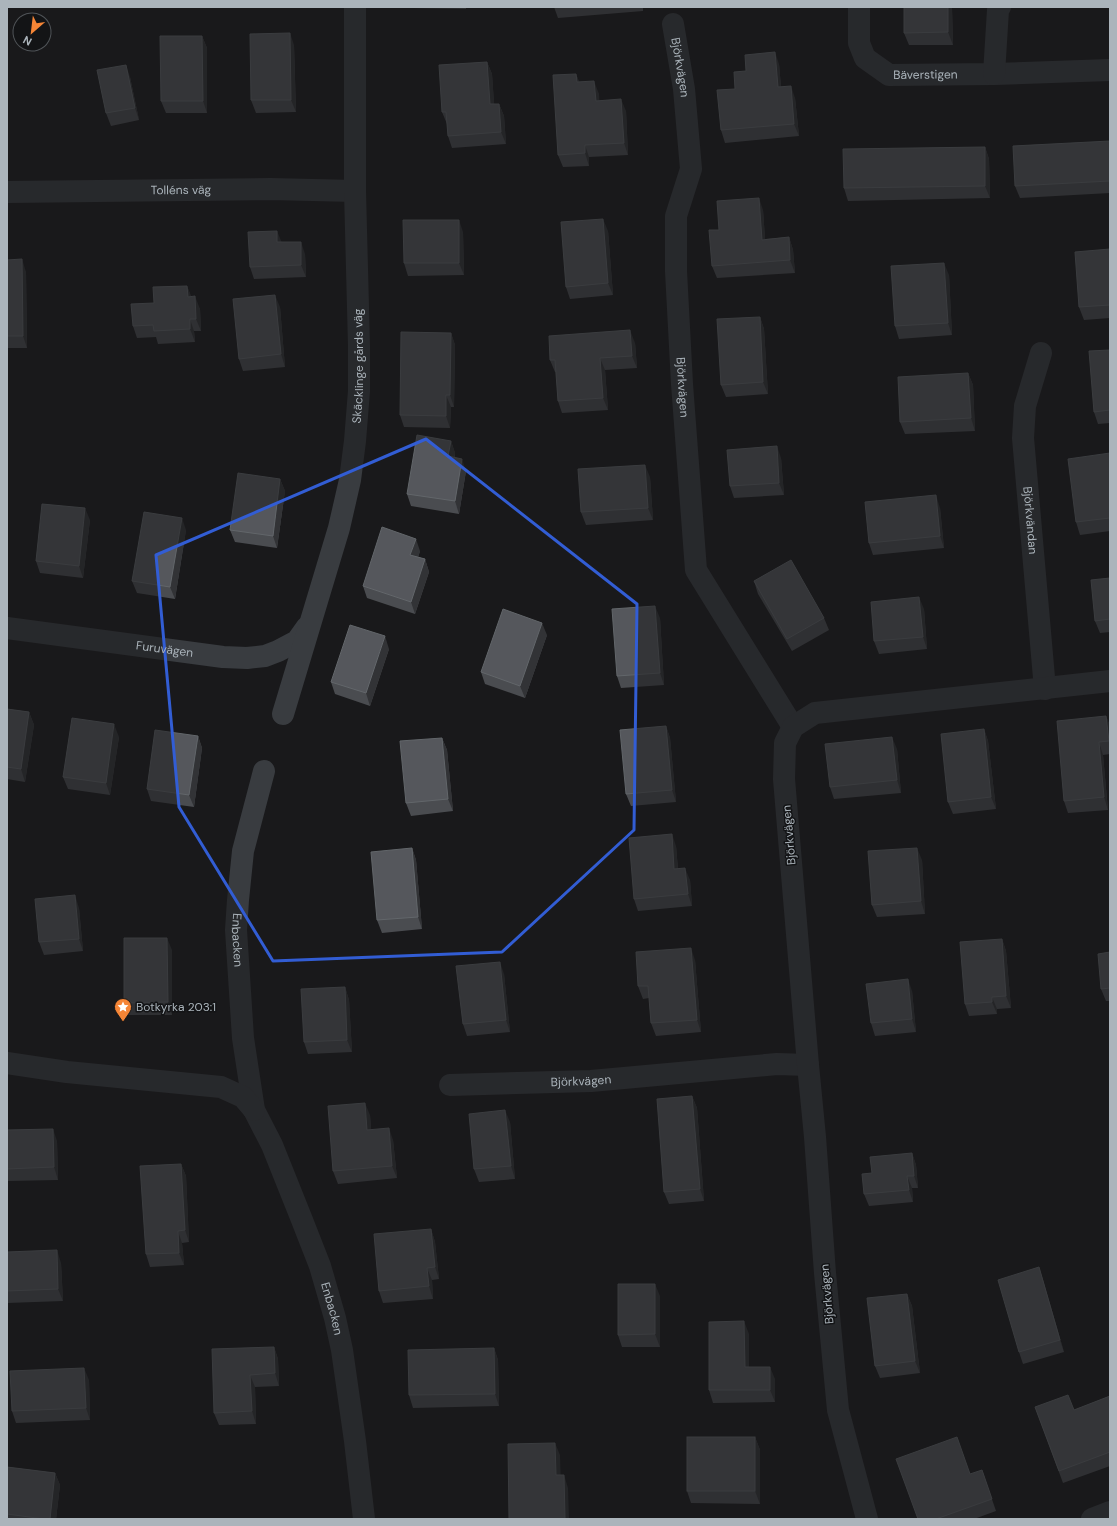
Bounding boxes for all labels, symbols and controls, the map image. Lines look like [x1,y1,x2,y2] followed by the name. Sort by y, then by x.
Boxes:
[12,12,52,52] north arrow
[20,33,34,49] text: N
[667,36,693,98] street label: Björkvägen
[893,66,958,83] street label: Bäverstigen
[151,182,212,198] street label: Tolléns väg
[348,308,367,424] street label: Skäcklinge gårds väg
[673,357,693,418] street label: Björkvägen
[1019,486,1041,555] street label: Björkvändan
[135,637,194,661] street label: Furuvägen
[778,804,800,866] street label: Björkvägen
[228,913,246,967] street label: Enbacken
[113,997,133,1022] place icon: Botkyrka 203:1
[136,999,216,1015] place label: Botkyrka 203:1
[550,1071,612,1090] street label: Björkvägen
[816,1263,838,1325] street label: Björkvägen
[317,1281,347,1337] street label: Enbacken

